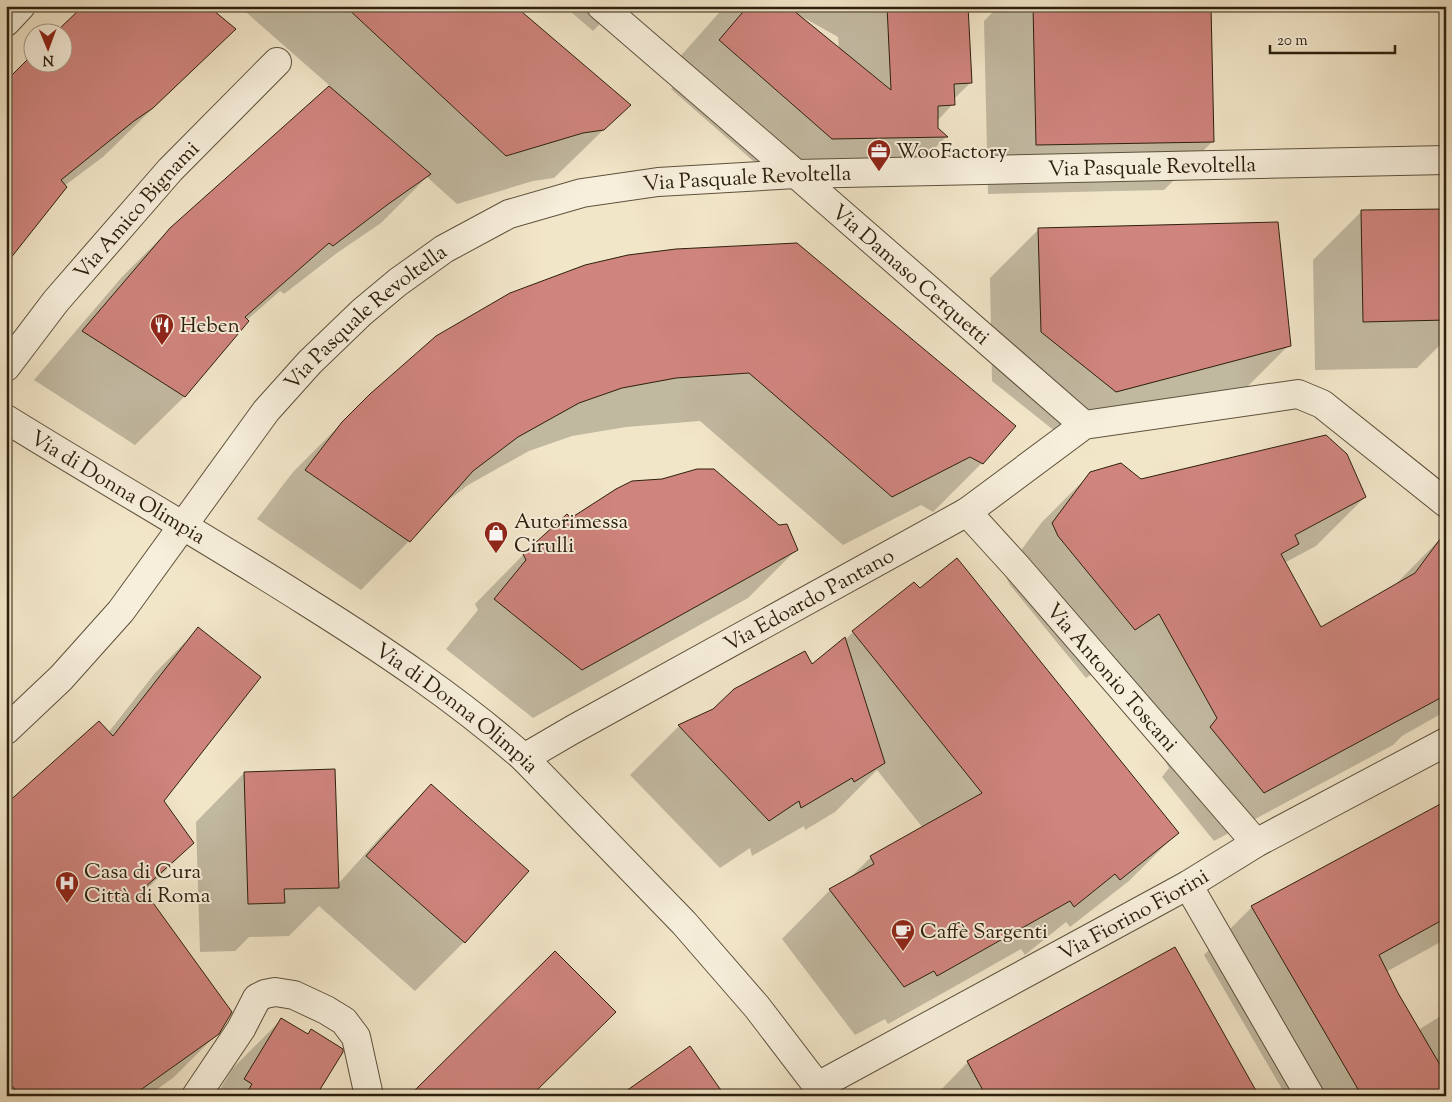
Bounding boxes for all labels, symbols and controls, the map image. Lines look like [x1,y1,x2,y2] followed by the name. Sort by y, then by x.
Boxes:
[22,22,72,72] north arrow
[1270,22,1394,54] scale bar
[1277,31,1308,52] text: 20 m
[42,49,54,69] text: N
[68,135,207,287] street label: Via Amico Bignami
[866,138,892,172] office icon: WooFactory
[896,138,1008,168] place label: WooFactory
[1048,151,1257,186] street label: Via Pasquale Revoltella
[641,160,852,201] street label: Via Pasquale Revoltella
[824,198,995,353] street label: Via Damaso Cerquetti
[278,238,454,398] street label: Via Pasquale Revoltella
[149,312,175,346] restaurant icon: Heben
[180,312,240,342] place label: Heben
[24,424,211,553] street label: Via di Donna Olimpia
[514,508,628,562] place label: Autorimessa Cirulli
[483,520,509,554] shop icon: Autorimessa Cirulli
[719,542,900,660] street label: Via Edoardo Pantano
[1038,597,1184,759] street label: Via Antonio Toscani
[368,637,545,782] street label: Via di Donna Olimpia
[84,858,211,912] place label: Casa di Cura Città di Roma
[1054,863,1215,970] street label: Via Fiorino Fiorini
[54,870,80,904] hospital icon: Casa di Cura Città di Roma
[890,918,916,952] cafe icon: Caffè Sargenti
[920,918,1048,948] place label: Caffè Sargenti

